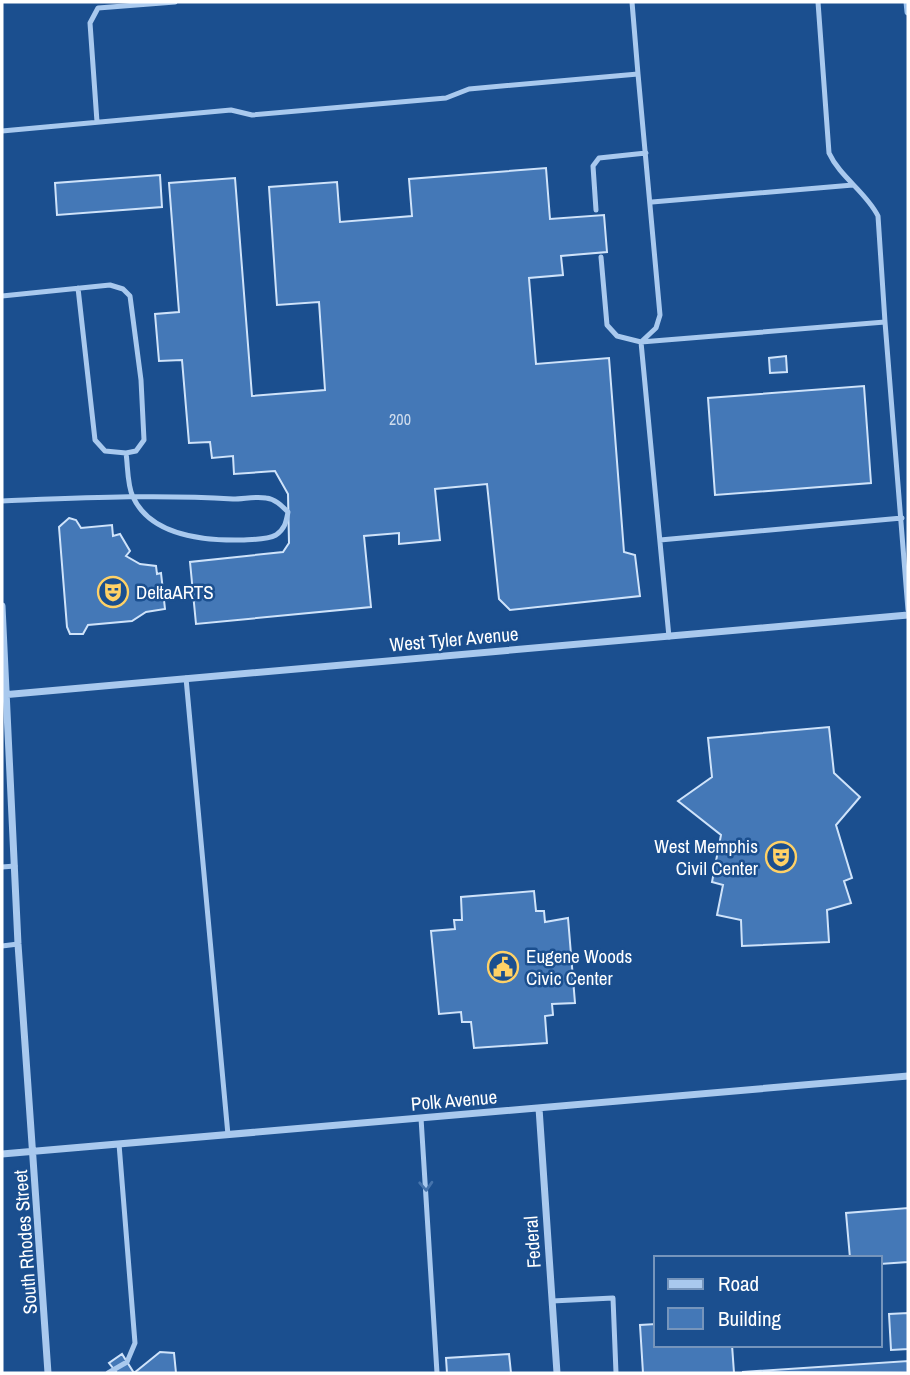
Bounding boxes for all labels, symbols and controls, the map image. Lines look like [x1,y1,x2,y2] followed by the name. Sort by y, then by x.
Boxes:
[389,408,411,430] house number: 200
[96,575,130,609] theatre icon: DeltaARTS
[136,579,214,605] place label: DeltaARTS
[389,620,519,658] street label: West Tyler Avenue
[654,833,759,881] place label: West Memphis Civil Center
[764,840,798,874] theatre icon: West Memphis Civil Center
[526,943,632,991] place label: Eugene Woods Civic Center
[486,950,520,984] public building icon: Eugene Woods Civic Center
[410,1083,498,1117] street label: Polk Avenue
[7,1168,43,1315] street label: South Rhodes Street
[419,1181,434,1192] one-way arrow
[517,1215,547,1269] street label: Federal
[654,1256,882,1347] legend
[718,1269,759,1298] text: Road
[718,1304,782,1333] text: Building

